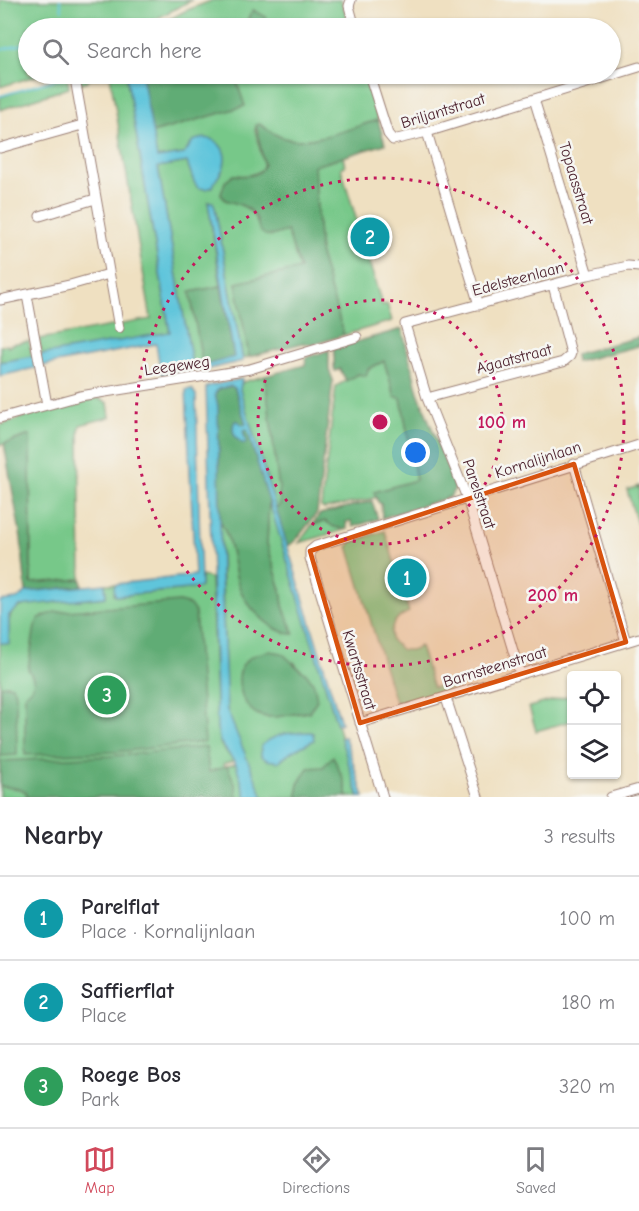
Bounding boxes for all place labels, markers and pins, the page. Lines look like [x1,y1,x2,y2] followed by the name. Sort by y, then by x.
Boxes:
[350,214,389,260] pin: 2
[370,412,390,432] centre of rings
[388,556,426,600] pin: 1
[88,672,126,718] pin: 3

